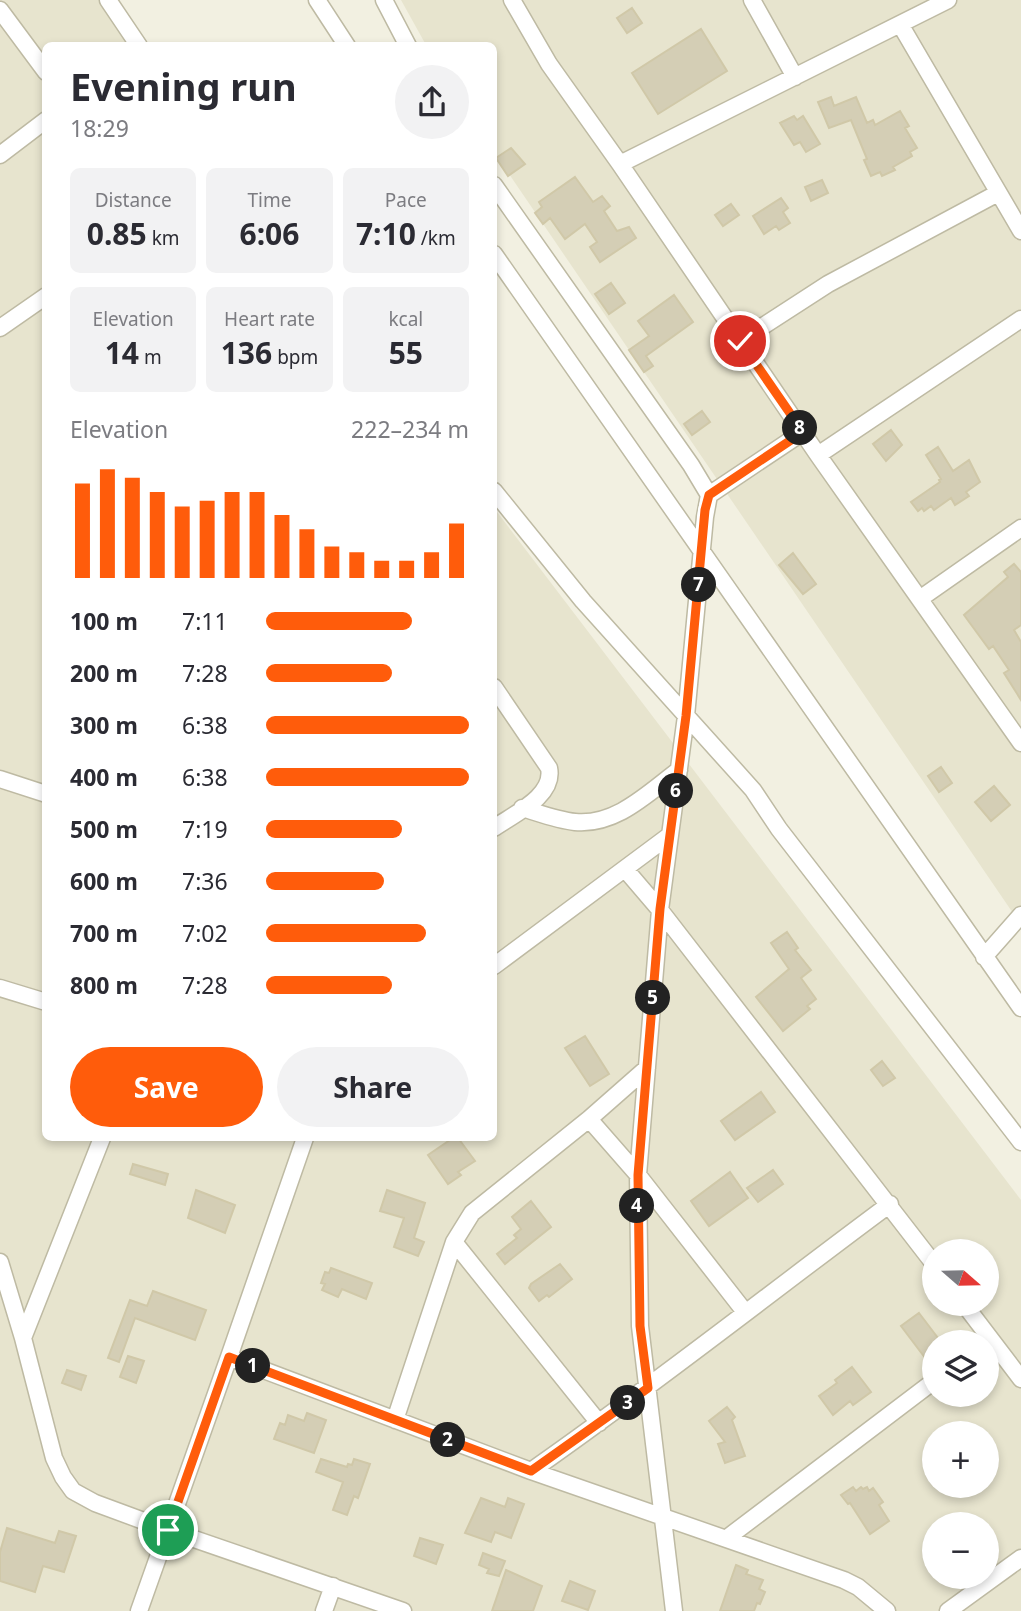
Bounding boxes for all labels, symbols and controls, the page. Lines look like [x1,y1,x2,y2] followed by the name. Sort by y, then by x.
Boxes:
[70,60,297,112] text: Evening run
[395,65,469,139] button: share
[70,112,129,144] text: 18:29
[95,187,172,213] text: Distance
[248,187,291,213] text: Time
[385,187,427,213] text: Pace
[87,213,147,254] text: 0.85
[240,213,299,254] text: 6:06
[356,213,416,254] text: 7:10
[147,225,180,251] text: km
[416,225,456,251] text: /km
[93,306,174,332] text: Elevation
[224,306,315,332] text: Heart rate
[388,306,423,332] text: kcal
[710,311,770,371] pin
[721,322,759,360] icon: check
[105,332,139,373] text: 14
[221,332,272,373] text: 136
[389,332,423,373] text: 55
[139,344,162,370] text: m
[272,344,318,370] text: bpm
[782,410,818,446] pin: 8
[70,413,168,445] text: Elevation
[351,413,469,445] text: 222–234 m
[794,414,805,440] text: 8
[682,568,716,602] pin: 7
[693,571,704,597] text: 7
[70,605,138,637] text: 100 m
[182,605,228,637] text: 7:11
[70,657,138,689] text: 200 m
[182,657,228,689] text: 7:28
[70,709,138,741] text: 300 m
[182,709,228,741] text: 6:38
[70,761,138,793] text: 400 m
[182,761,228,793] text: 6:38
[658,774,694,808] pin: 6
[670,777,681,803] text: 6
[70,813,138,845] text: 500 m
[182,813,228,845] text: 7:19
[70,865,138,897] text: 600 m
[182,865,228,897] text: 7:36
[70,917,138,949] text: 700 m
[182,917,228,949] text: 7:02
[70,969,138,1001] text: 800 m
[182,969,228,1001] text: 7:28
[636,981,670,1016] pin: 5
[647,984,658,1010] text: 5
[70,1047,263,1127] button: Save
[277,1047,469,1127] button: Share
[620,1188,654,1224] pin: 4
[631,1192,642,1218] text: 4
[922,1239,999,1316] north arrow
[922,1239,999,1589] map controls
[922,1330,999,1407] button: layers
[236,1348,270,1384] pin: 1
[247,1352,258,1378] text: 1
[610,1386,646,1420] pin: 3
[622,1389,633,1415] text: 3
[922,1421,999,1498] button: +
[430,1422,466,1458] pin: 2
[442,1426,453,1452] text: 2
[138,1500,198,1560] pin
[149,1511,187,1549] icon: arrive
[922,1512,999,1589] button: −

